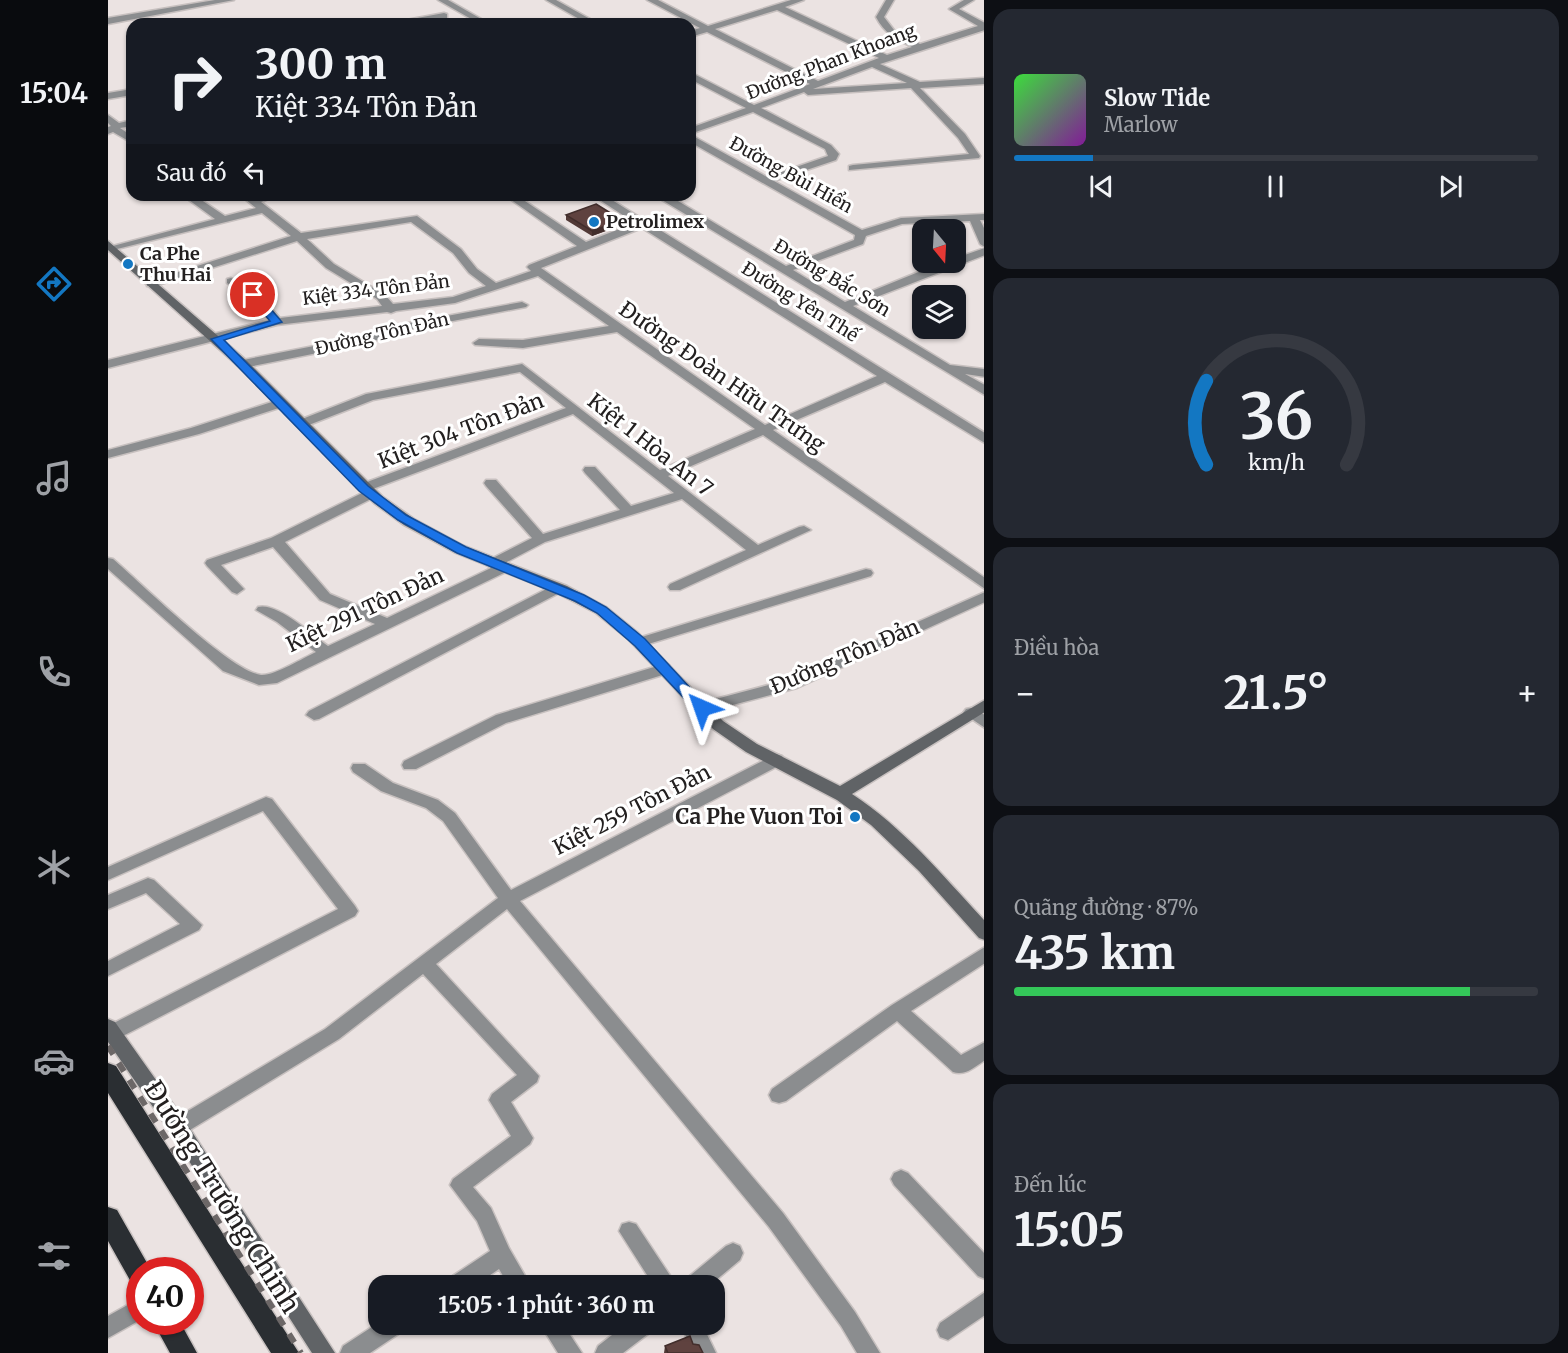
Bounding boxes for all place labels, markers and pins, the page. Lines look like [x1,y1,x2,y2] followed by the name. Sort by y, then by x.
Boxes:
[606,210,704,233] place label: Petrolimex
[587,215,601,229] marker: Petrolimex
[140,242,211,286] place label: Ca Phe Thu Hai
[121,257,135,271] marker: Ca Phe Thu Hai
[227,269,278,320] pin
[675,803,843,830] place label: Ca Phe Vuon Toi
[848,810,862,824] marker: Ca Phe Vuon Toi

